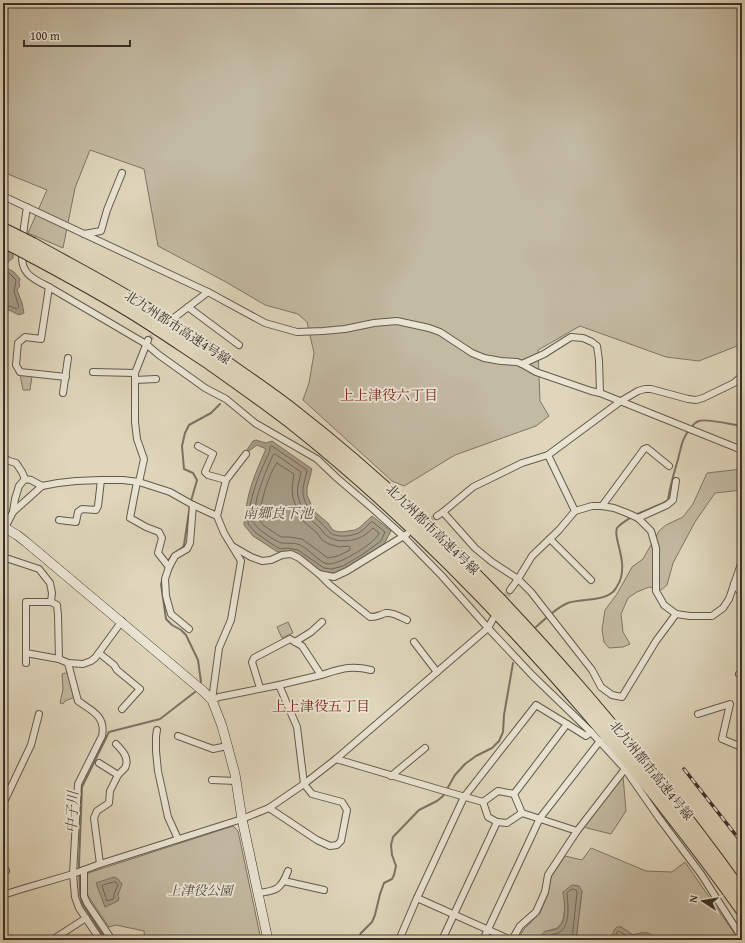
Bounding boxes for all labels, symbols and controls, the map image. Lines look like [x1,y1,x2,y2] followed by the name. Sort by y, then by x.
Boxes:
[24,22,130,48] scale bar
[30,27,60,44] text: 100 m
[121,286,235,369] street label: 北九州都市高速4号線
[340,385,438,405] district label: 上上津役六丁目
[382,480,484,579] street label: 北九州都市高速4号線
[243,503,315,523] water label: 南郷良下池
[272,696,370,716] district label: 上上津役五丁目
[605,716,698,824] street label: 北九州都市高速4号線
[61,789,83,833] water label: 中子川
[167,881,234,900] park label: 上津役公園
[683,881,723,921] north arrow
[685,893,702,904] text: N

